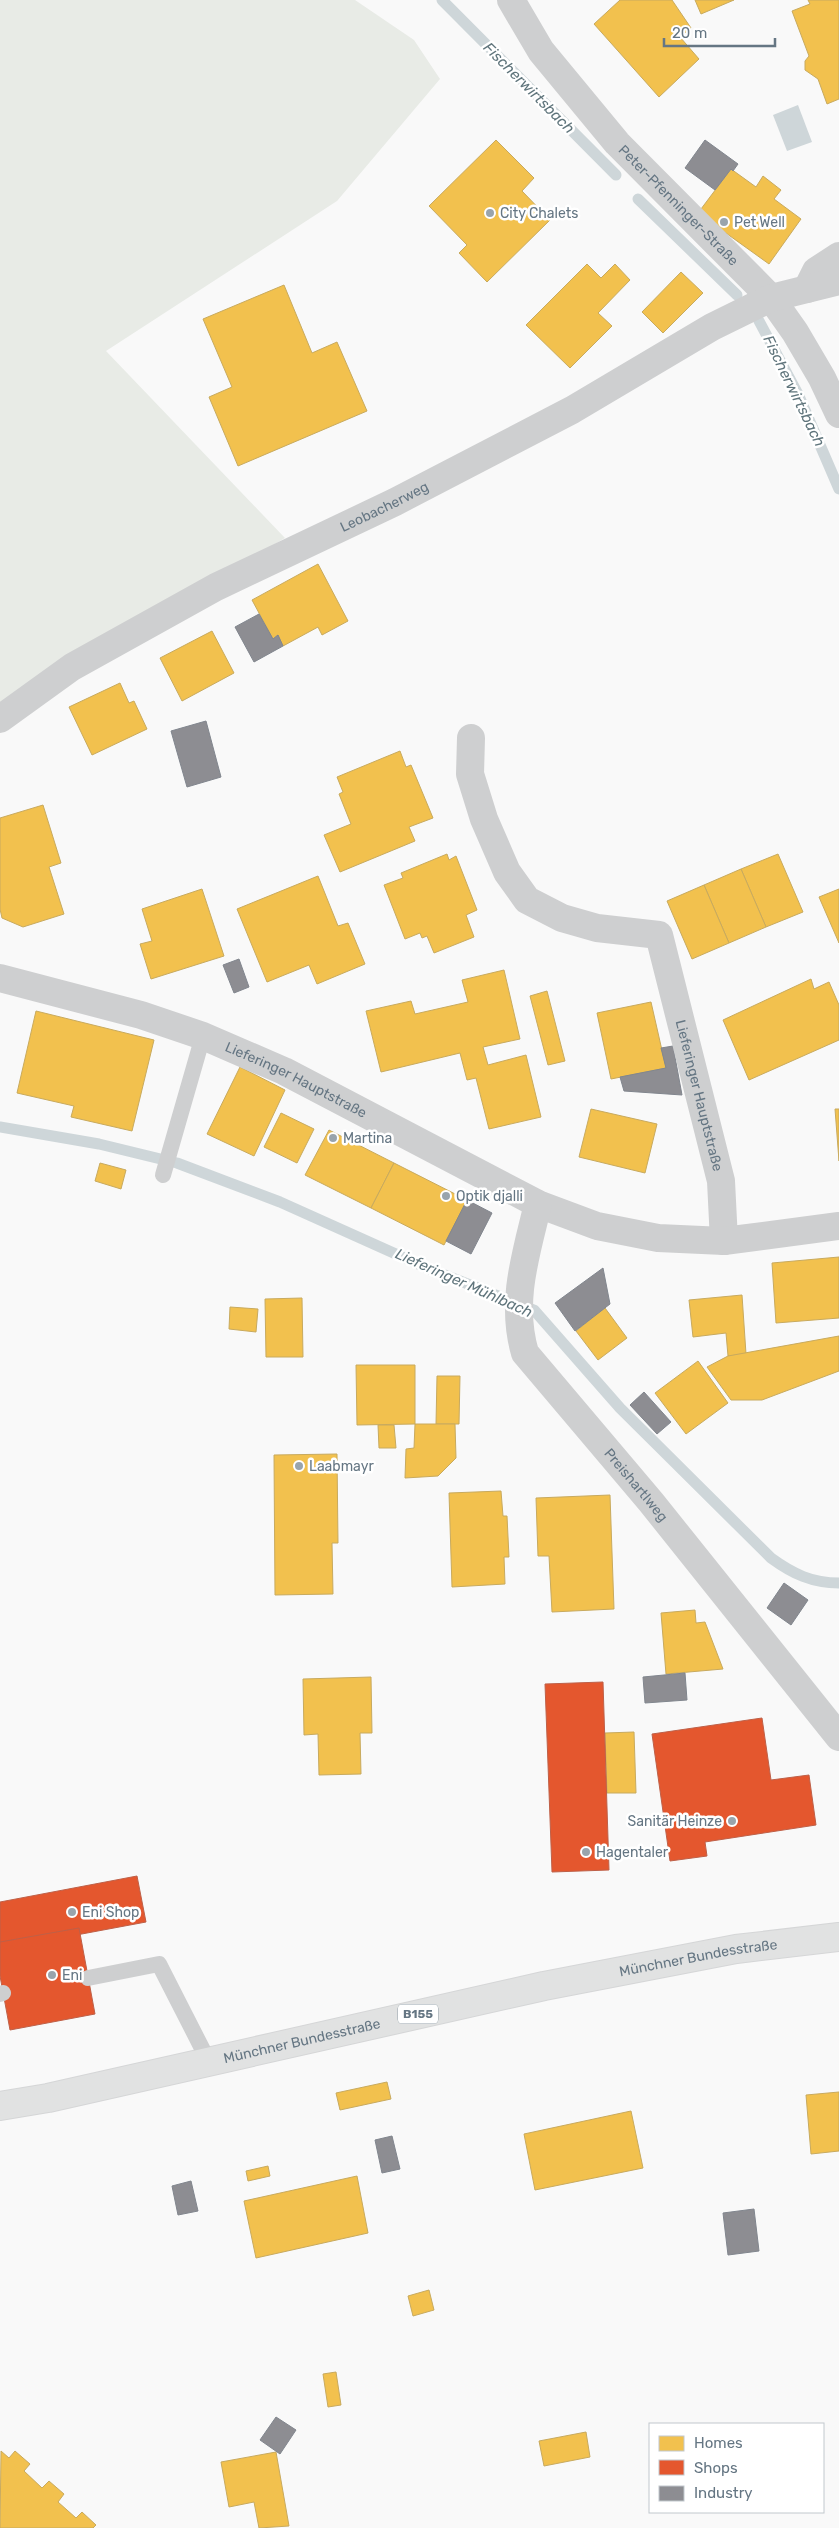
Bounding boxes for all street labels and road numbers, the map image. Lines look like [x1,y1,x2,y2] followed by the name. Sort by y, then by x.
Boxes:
[615,141,742,269] street label: Peter-Pfenninger-Straße
[337,478,431,535] street label: Leobacherweg
[672,1018,727,1173] street label: Lieferinger Hauptstraße
[223,1038,370,1121] street label: Lieferinger Hauptstraße
[601,1445,672,1525] street label: Preishartlweg
[618,1936,778,1980] street label: Münchner Bundesstraße
[398,2005,438,2024] road number: B155
[222,2015,382,2067] street label: Münchner Bundesstraße

